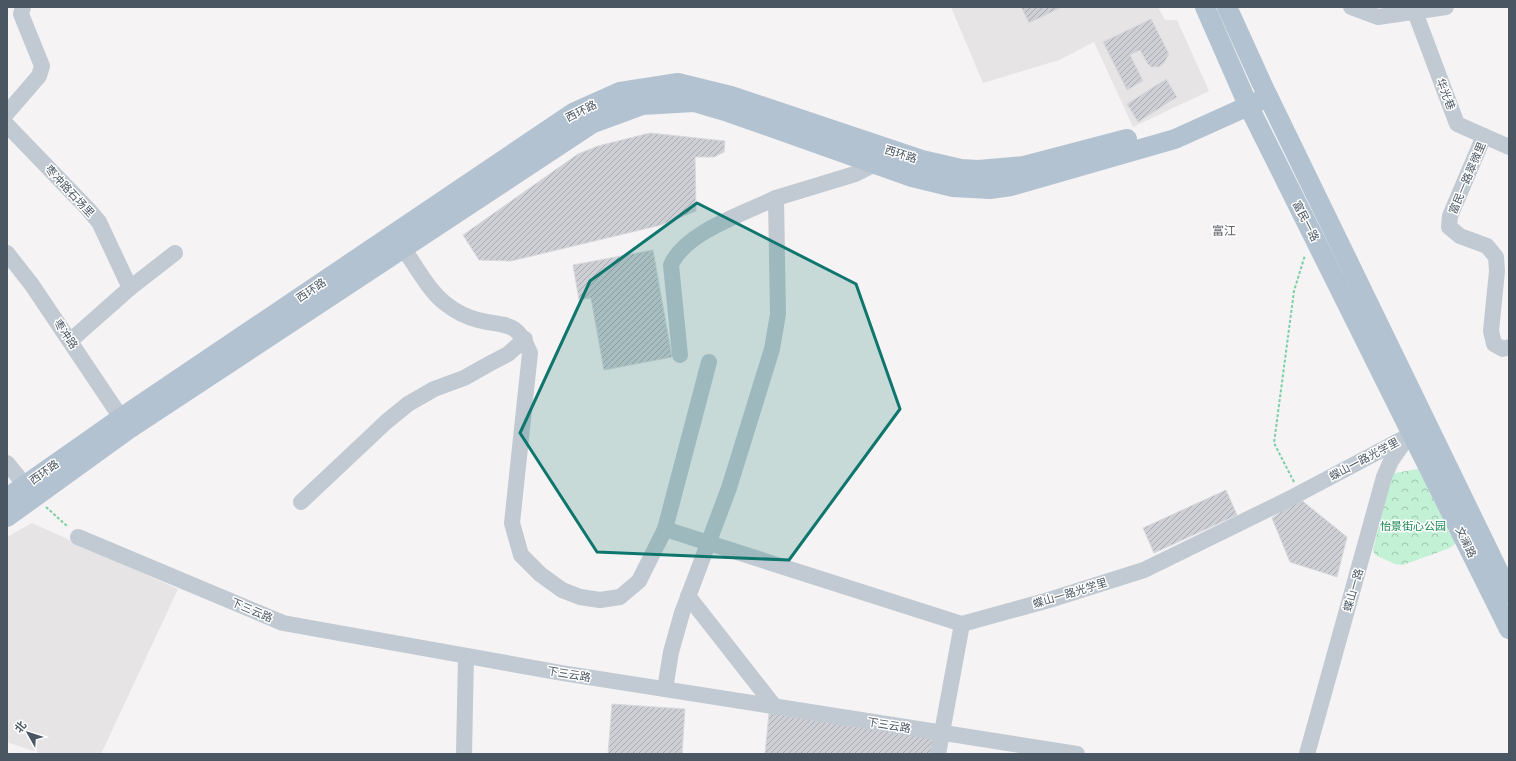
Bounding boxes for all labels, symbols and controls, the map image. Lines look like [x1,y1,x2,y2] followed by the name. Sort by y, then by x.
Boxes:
[1434,76,1458,112] street label: 华光巷
[564,98,598,124] street label: 西环路
[1446,140,1488,216] street label: 富民一路翠微里
[883,143,919,165] street label: 西环路
[43,163,97,219] street label: 枣冲路石场里
[1291,199,1321,243] street label: 富民一路
[1212,224,1236,237] district label: 富江
[294,276,328,304] street label: 西环路
[52,317,80,351] street label: 枣冲路
[1327,436,1401,482] street label: 蝶山一路光学里
[27,458,61,486] street label: 西环路
[1380,520,1446,532] park label: 怡景街心公园
[1453,525,1479,559] street label: 文澜路
[1341,567,1365,613] street label: 蝶山一路
[1031,576,1109,610] street label: 蝶山一路光学里
[229,596,275,624] street label: 下三云路
[546,665,592,683] street label: 下三云路
[8,713,48,753] north arrow
[866,716,912,734] street label: 下三云路
[12,719,28,735] text: 北

